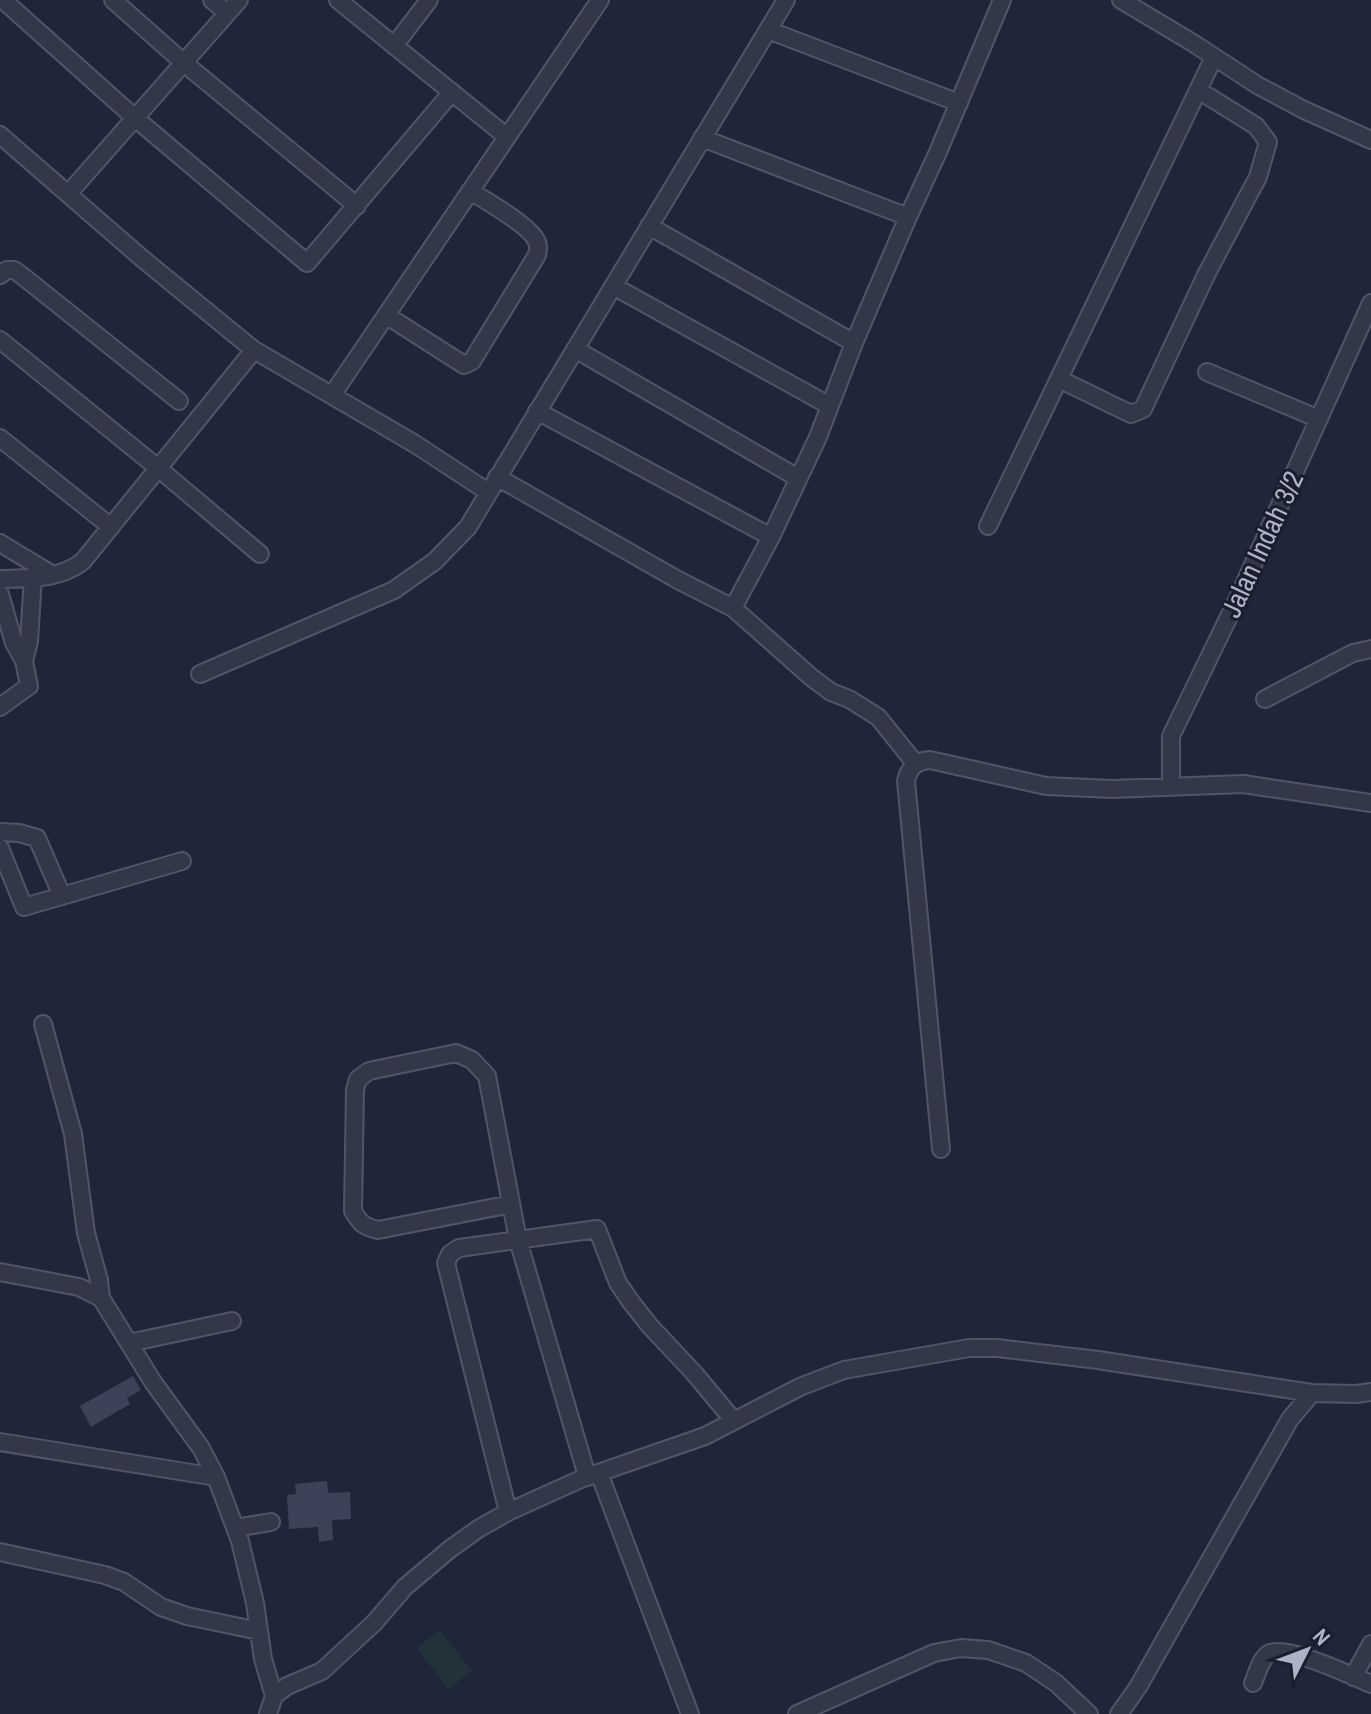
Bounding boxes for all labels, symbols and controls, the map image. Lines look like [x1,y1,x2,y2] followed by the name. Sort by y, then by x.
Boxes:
[1212,465,1312,623] street label: Jalan Indah 3/2
[1267,1610,1347,1690] north arrow
[1306,1622,1337,1651] text: N

